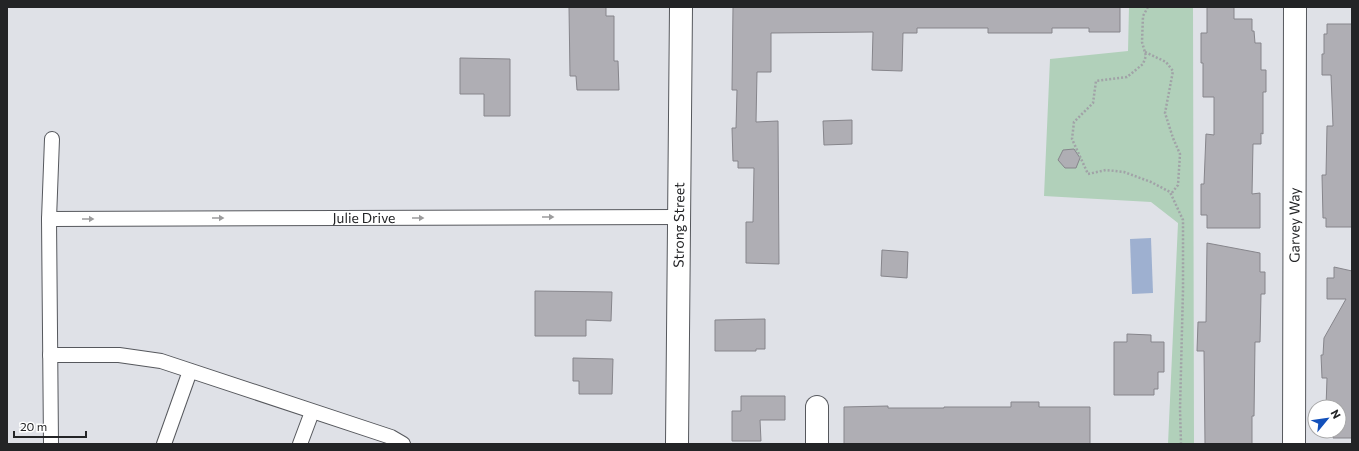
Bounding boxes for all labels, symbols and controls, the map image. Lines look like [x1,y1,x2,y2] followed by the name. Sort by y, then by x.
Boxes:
[670,182,687,268] street label: Strong Street
[1285,187,1303,263] street label: Garvey Way
[332,209,396,226] street label: Julie Drive
[542,214,555,220] one-way arrow
[212,215,225,221] one-way arrow
[412,215,425,221] one-way arrow
[82,216,95,222] one-way arrow
[1307,399,1347,439] north arrow
[1328,407,1344,421] text: N
[14,413,86,439] scale bar
[20,419,47,433] text: 20 m

